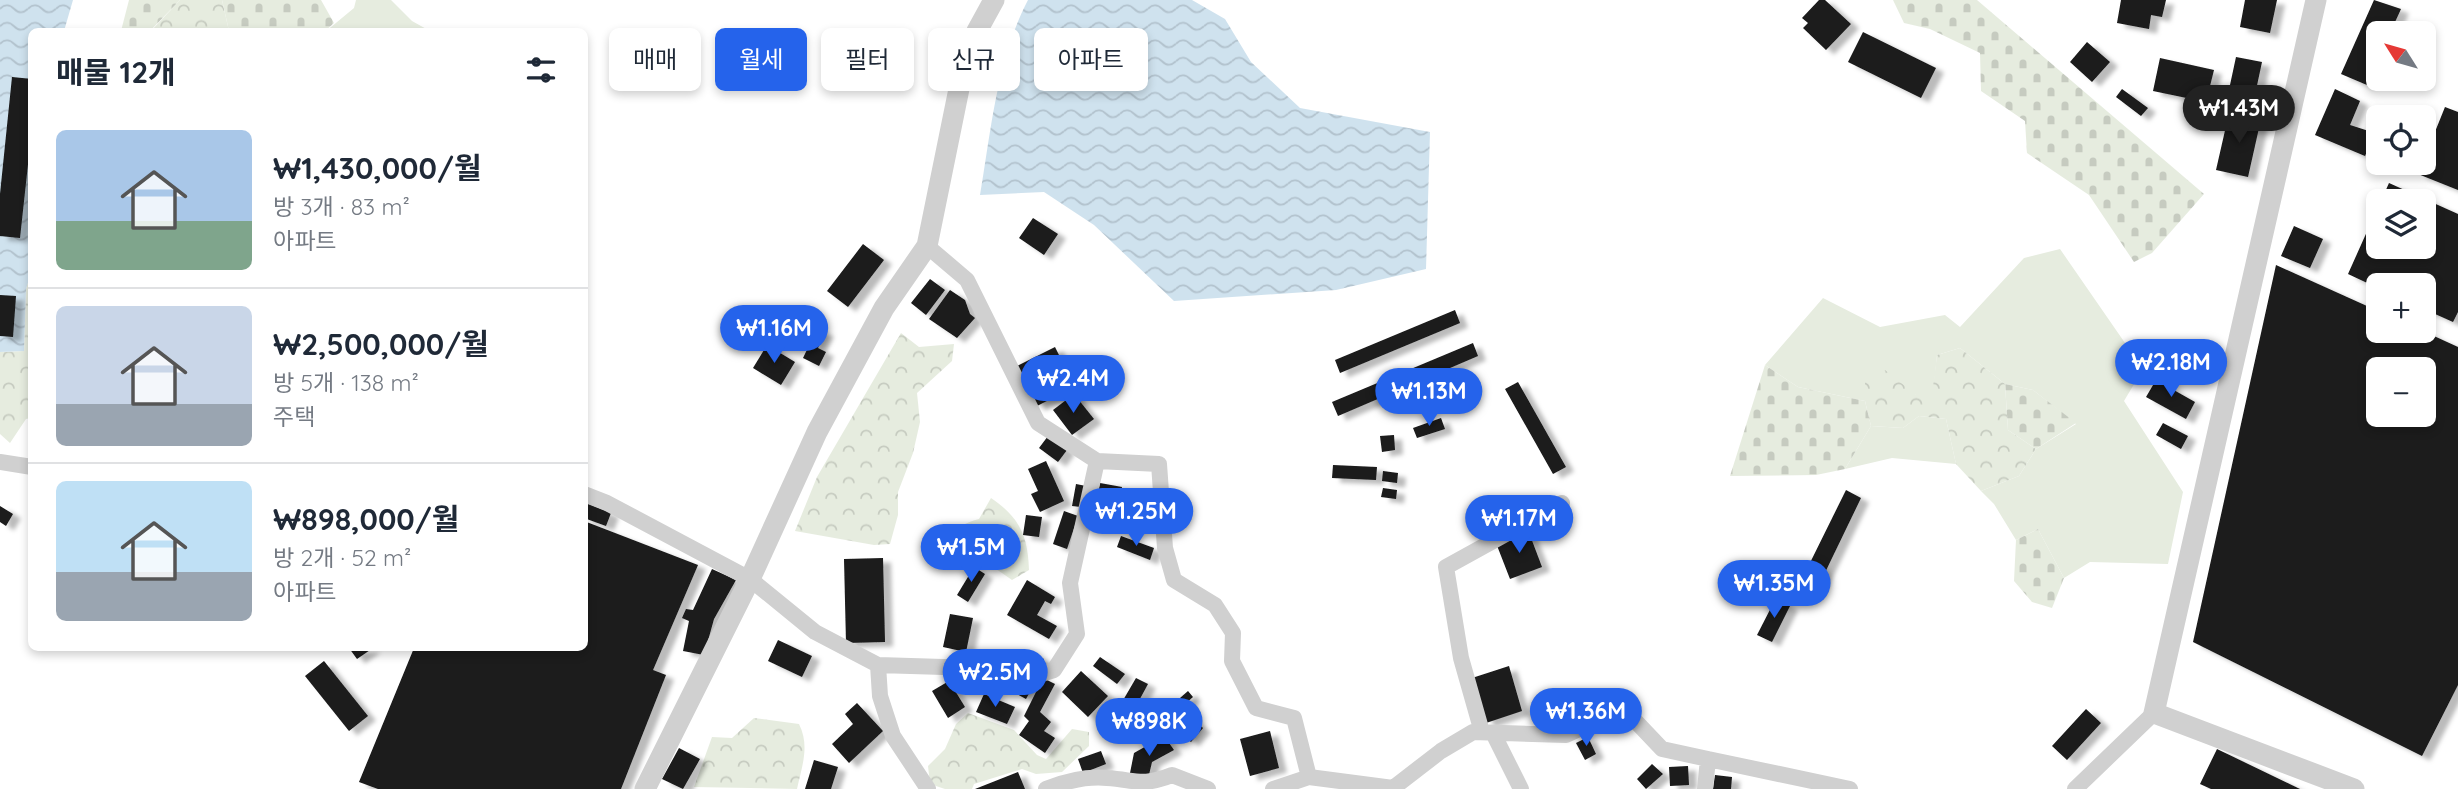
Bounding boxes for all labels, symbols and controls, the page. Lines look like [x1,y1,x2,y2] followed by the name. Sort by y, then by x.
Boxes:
[2366,21,2436,91] north arrow
[2366,21,2436,427] map controls
[609,28,701,91] chip: 매매
[715,28,807,91] chip: 월세
[821,28,914,91] chip: 필터
[928,28,1020,91] chip: 신규
[1034,28,1148,91] chip: 아파트
[522,51,560,89] icon: filters
[56,53,176,91] text: 매물 12개
[2182,86,2296,145] pin: ₩1.43M
[2199,93,2279,122] text: ₩1.43M
[2366,105,2436,175] button: locate
[273,149,482,187] text: ₩1,430,000/월
[112,158,196,242] icon: home
[2366,189,2436,259] button: layers
[273,192,410,221] text: 방 3개 · 83 m²
[273,226,336,255] text: 아파트
[2366,273,2436,343] button: +
[717,306,831,365] pin: ₩1.16M
[736,313,812,342] text: ₩1.16M
[273,325,489,363] text: ₩2,500,000/월
[112,334,196,418] icon: home
[2114,340,2228,399] pin: ₩2.18M
[2131,347,2211,376] text: ₩2.18M
[1024,356,1122,415] pin: ₩2.4M
[2366,357,2436,427] button: −
[1037,363,1109,392] text: ₩2.4M
[273,368,419,397] text: 방 5개 · 138 m²
[1372,368,1486,428] pin: ₩1.13M
[1391,376,1467,405] text: ₩1.13M
[273,402,315,431] text: 주택
[1079,489,1193,548] pin: ₩1.25M
[1095,496,1177,525] text: ₩1.25M
[1462,496,1576,555] pin: ₩1.17M
[273,500,459,538] text: ₩898,000/월
[1481,503,1557,532] text: ₩1.17M
[112,509,196,593] icon: home
[922,524,1020,584] pin: ₩1.5M
[937,532,1005,561] text: ₩1.5M
[273,543,411,572] text: 방 2개 · 52 m²
[1717,560,1831,620] pin: ₩1.35M
[1734,568,1814,597] text: ₩1.35M
[273,577,336,606] text: 아파트
[946,650,1044,709] pin: ₩2.5M
[959,657,1031,686] text: ₩2.5M
[1529,688,1643,748] pin: ₩1.36M
[1546,696,1626,725] text: ₩1.36M
[1100,698,1198,758] pin: ₩898K
[1111,706,1187,735] text: ₩898K

